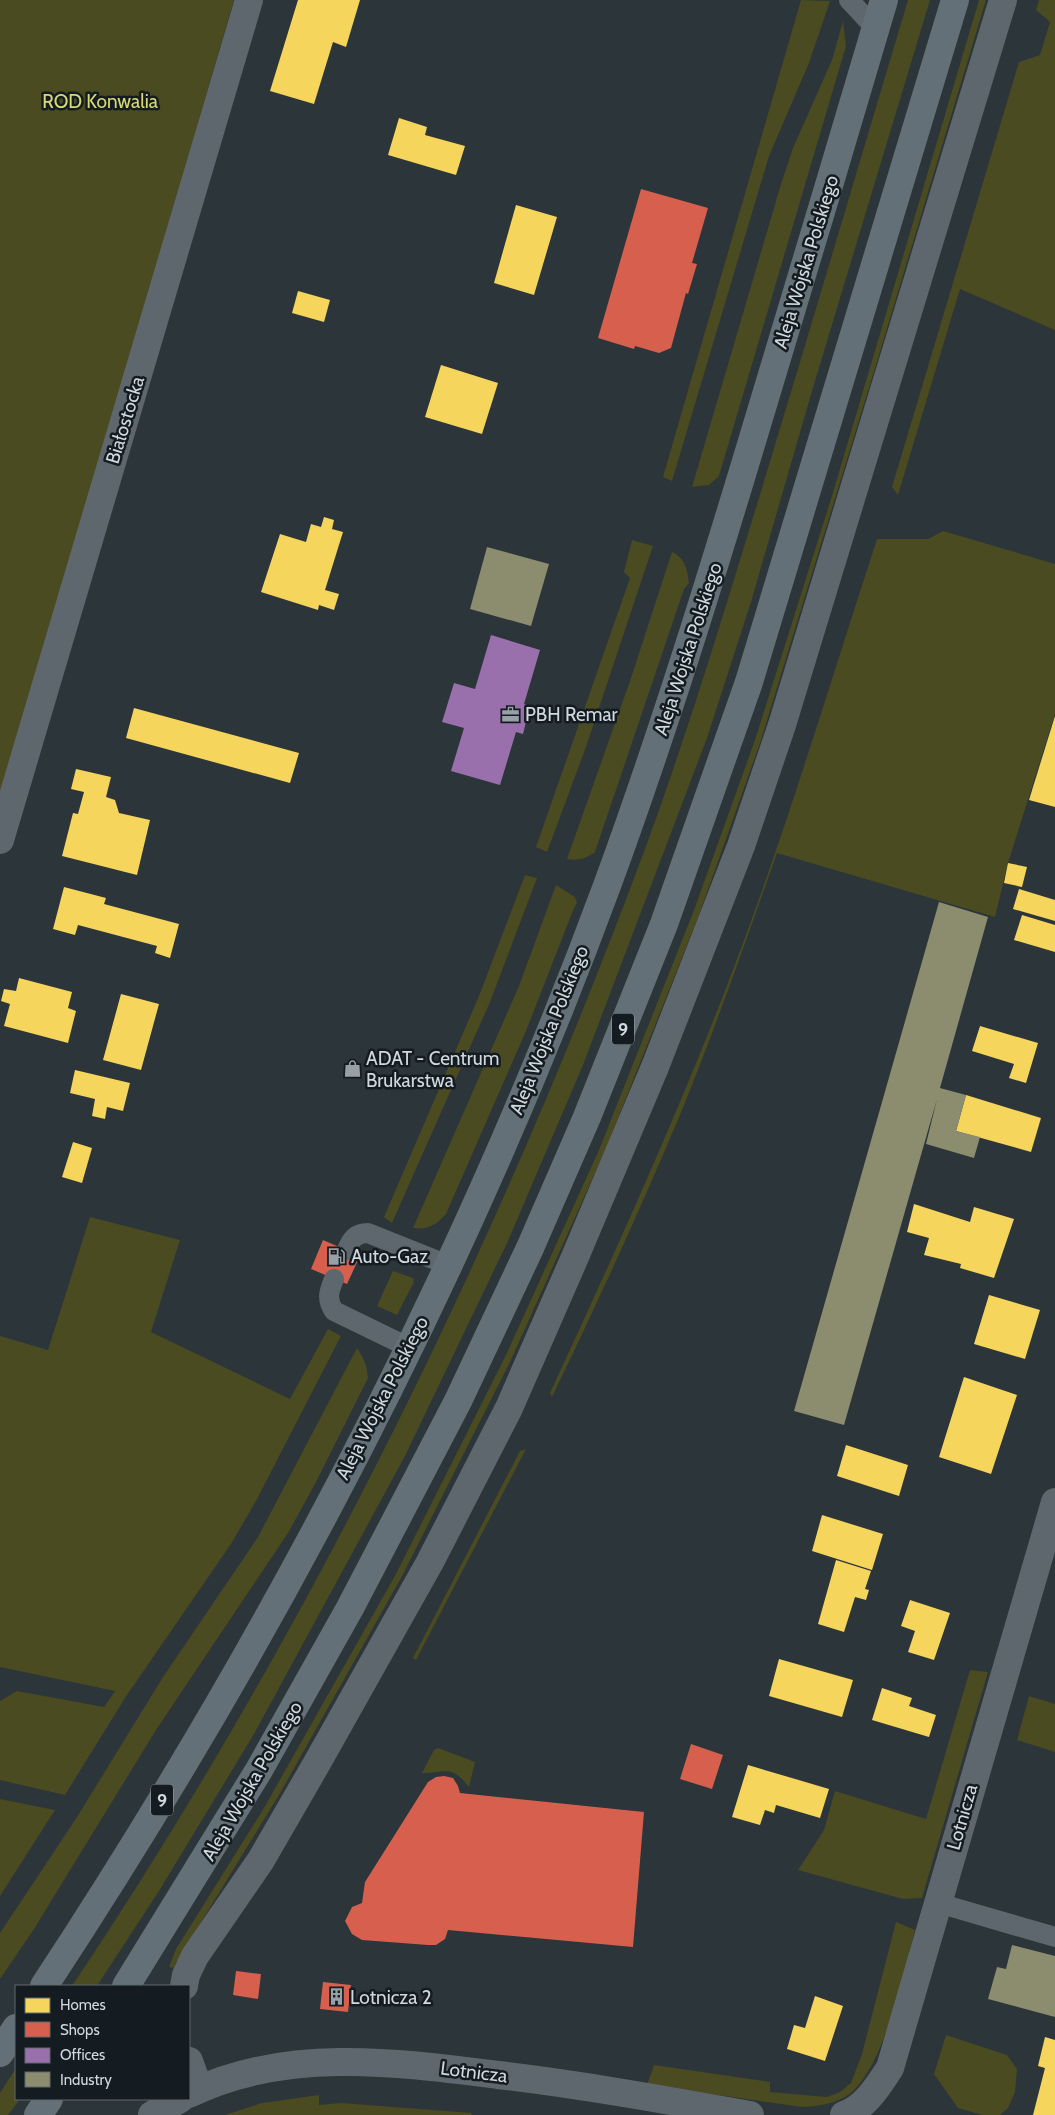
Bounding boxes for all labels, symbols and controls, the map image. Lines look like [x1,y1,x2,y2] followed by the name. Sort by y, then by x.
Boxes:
[42,90,158,113] park label: ROD Konwalia
[769,173,843,351] street label: Aleja Wojska Polskiego
[101,374,149,466] street label: Białostocka
[649,560,727,738] street label: Aleja Wojska Polskiego
[525,703,618,726] place label: PBH Remar
[501,704,521,724] office icon: PBH Remar
[505,942,593,1118] street label: Aleja Wojska Polskiego
[612,1014,634,1044] road number: 9
[366,1047,499,1092] place label: ADAT - Centrum Brukarstwa
[342,1059,362,1079] shop icon: ADAT - Centrum Brukarstwa
[351,1245,428,1268] place label: Auto-Gaz
[327,1246,347,1266] fuel station icon: Auto-Gaz
[331,1313,433,1483] street label: Aleja Wojska Polskiego
[197,1697,307,1865] street label: Aleja Wojska Polskiego
[942,1781,982,1853] street label: Lotnicza
[151,1784,173,1816] road number: 9
[15,1985,190,2100] legend
[350,1986,432,2009] place label: Lotnicza 2
[326,1987,346,2007] building icon: Lotnicza 2
[60,1996,106,2014] text: Homes
[60,2021,100,2039] text: Shops
[60,2046,105,2064] text: Offices
[439,2056,509,2088] street label: Lotnicza
[60,2071,112,2089] text: Industry

